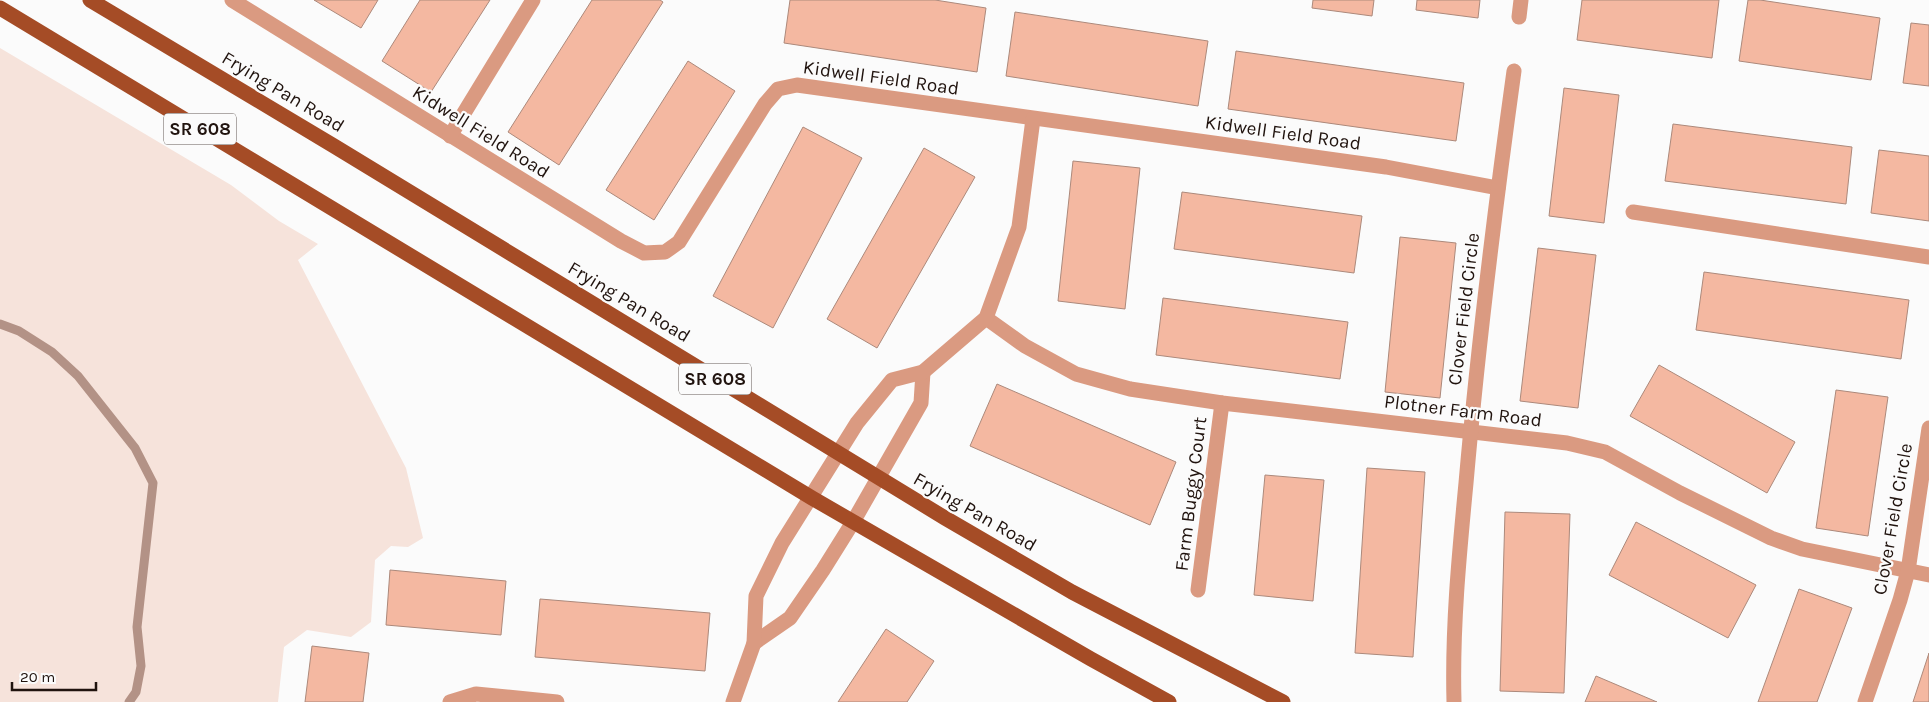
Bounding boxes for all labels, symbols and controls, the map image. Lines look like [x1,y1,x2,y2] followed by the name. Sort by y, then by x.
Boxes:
[218,47,348,137] street label: Frying Pan Road
[802,56,960,100] street label: Kidwell Field Road
[408,81,554,183] street label: Kidwell Field Road
[1204,111,1362,155] street label: Kidwell Field Road
[164,114,236,144] road number: SR 608
[1444,231,1484,387] street label: Clover Field Circle
[564,257,694,347] street label: Frying Pan Road
[679,364,751,394] road number: SR 608
[1383,390,1543,432] street label: Plotner Farm Road
[1171,416,1211,572] street label: Farm Buggy Court
[1869,441,1917,597] street label: Clover Field Circle
[909,468,1041,556] street label: Frying Pan Road
[12,660,96,692] scale bar
[20,668,55,686] text: 20 m

